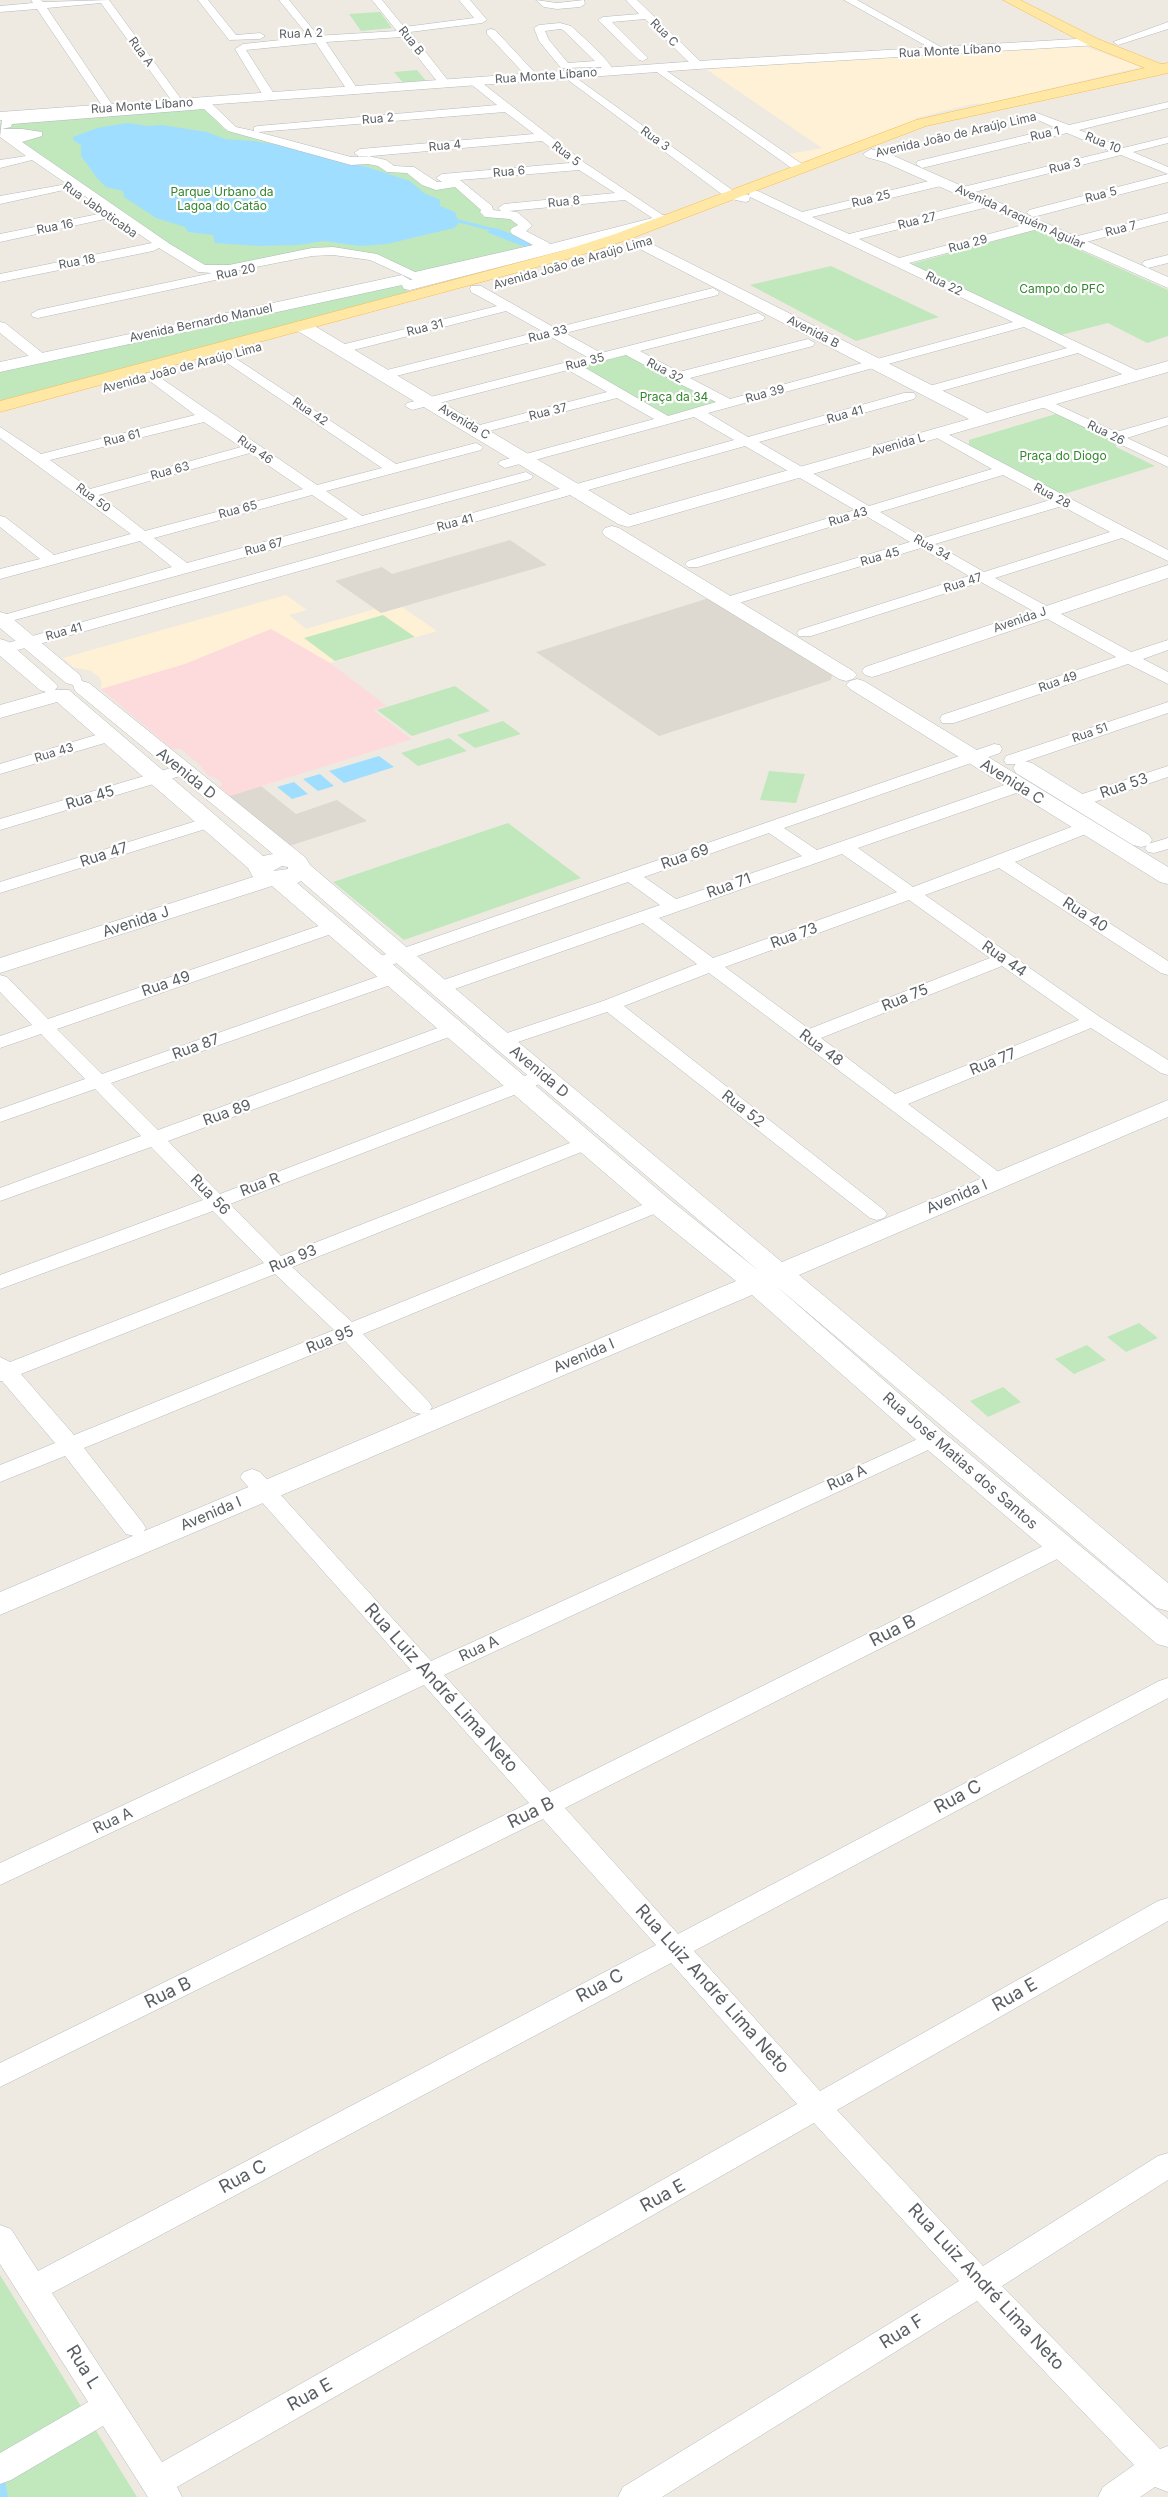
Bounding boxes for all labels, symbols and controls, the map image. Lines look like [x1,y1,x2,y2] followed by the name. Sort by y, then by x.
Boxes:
[647,16,681,50] street label: Rua C
[395,24,427,58] street label: Rua B
[279,26,323,42] street label: Rua A 2
[125,34,157,70] street label: Rua A
[898,41,1002,61] street label: Rua Monte Líbano
[494,65,598,87] street label: Rua Monte Líbano
[90,95,194,117] street label: Rua Monte Líbano
[874,109,1038,161] street label: Avenida João de Araújo Lima
[361,110,395,128] street label: Rua 2
[638,124,672,154] street label: Rua 3
[1029,124,1061,144] street label: Rua 1
[1083,129,1123,157] street label: Rua 10
[428,137,462,155] street label: Rua 4
[549,139,583,169] street label: Rua 5
[1048,155,1082,177] street label: Rua 3
[492,163,526,181] street label: Rua 6
[60,179,140,241] street label: Rua Jaboticaba
[953,182,1087,252] street label: Avenida Araquém Aguiar
[1084,184,1118,206] street label: Rua 5
[170,185,274,213] park label: Parque Urbano da Lagoa do Catão
[850,187,892,211] street label: Rua 25
[547,193,581,211] street label: Rua 8
[896,209,938,233] street label: Rua 27
[35,216,75,238] street label: Rua 16
[1104,218,1138,240] street label: Rua 7
[947,232,989,256] street label: Rua 29
[492,233,654,293] street label: Avenida João de Araújo Lima
[57,251,97,273] street label: Rua 18
[215,261,257,283] street label: Rua 20
[923,269,965,299] street label: Rua 22
[1019,282,1105,296] park label: Campo do PFC
[128,301,274,345] street label: Avenida Bernardo Manuel
[785,313,841,351] street label: Avenida B
[405,317,445,339] street label: Rua 31
[527,322,569,346] street label: Rua 33
[101,340,263,396] street label: Avenida João de Araújo Lima
[564,350,606,374] street label: Rua 35
[644,355,686,387] street label: Rua 32
[744,382,786,406] street label: Rua 39
[640,390,708,404] park label: Praça da 34
[289,395,331,429] street label: Rua 42
[527,400,569,424] street label: Rua 37
[436,401,492,443] street label: Avenida C
[825,403,865,427] street label: Rua 41
[1085,418,1127,448] street label: Rua 26
[102,427,142,449] street label: Rua 61
[869,430,927,460] street label: Avenida L
[234,433,276,467] street label: Rua 46
[1019,449,1107,463] park label: Praça do Diogo
[149,459,191,483] street label: Rua 63
[73,480,113,516] street label: Rua 50
[1031,480,1073,512] street label: Rua 28
[217,498,259,522] street label: Rua 65
[827,504,869,530] street label: Rua 43
[435,511,475,535] street label: Rua 41
[911,532,953,564] street label: Rua 34
[243,535,285,559] street label: Rua 67
[859,545,901,569] street label: Rua 45
[942,570,984,596] street label: Rua 47
[992,604,1048,636] street label: Avenida J
[44,620,84,644] street label: Rua 41
[1037,669,1079,695] street label: Rua 49
[1070,720,1110,746] street label: Rua 51
[33,740,75,766] street label: Rua 43
[153,745,219,803] street label: Avenida D
[977,755,1047,809] street label: Avenida C
[1098,769,1150,803] street label: Rua 53
[63,782,117,814] street label: Rua 45
[78,839,130,871] street label: Rua 47
[659,840,711,874] street label: Rua 69
[704,870,754,902] street label: Rua 71
[1059,894,1111,936] street label: Rua 40
[100,903,172,941] street label: Avenida J
[768,919,820,953] street label: Rua 73
[978,937,1030,981] street label: Rua 44
[139,967,193,1001] street label: Rua 49
[879,981,931,1015] street label: Rua 75
[796,1026,846,1070] street label: Rua 48
[170,1030,222,1064] street label: Rua 87
[506,1042,572,1102] street label: Avenida D
[967,1045,1019,1079] street label: Rua 77
[718,1087,768,1131] street label: Rua 52
[201,1096,253,1130] street label: Rua 89
[238,1169,282,1201] street label: Rua R
[186,1171,234,1219] street label: Rua 56
[924,1176,990,1218] street label: Avenida I
[267,1241,319,1277] street label: Rua 93
[304,1322,356,1358] street label: Rua 95
[551,1335,617,1377] street label: Avenida I
[879,1389,1041,1533] street label: Rua José Matias dos Santos
[824,1461,870,1495] street label: Rua A
[178,1493,244,1535] street label: Avenida I
[359,1599,523,1777] street label: Rua Luiz André Lima Neto
[866,1610,920,1652] street label: Rua B
[456,1632,502,1666] street label: Rua A
[931,1776,985,1818] street label: Rua C
[504,1793,558,1833] street label: Rua B
[90,1804,136,1838] street label: Rua A
[630,1900,794,2078] street label: Rua Luiz André Lima Neto
[573,1965,627,2007] street label: Rua C
[141,1973,195,2013] street label: Rua B
[989,1974,1041,2016] street label: Rua E
[216,2156,270,2198] street label: Rua C
[637,2175,689,2217] street label: Rua E
[903,2199,1069,2375] street label: Rua Luiz André Lima Neto
[876,2310,928,2354] street label: Rua F
[61,2341,105,2393] street label: Rua L
[284,2374,336,2416] street label: Rua E

